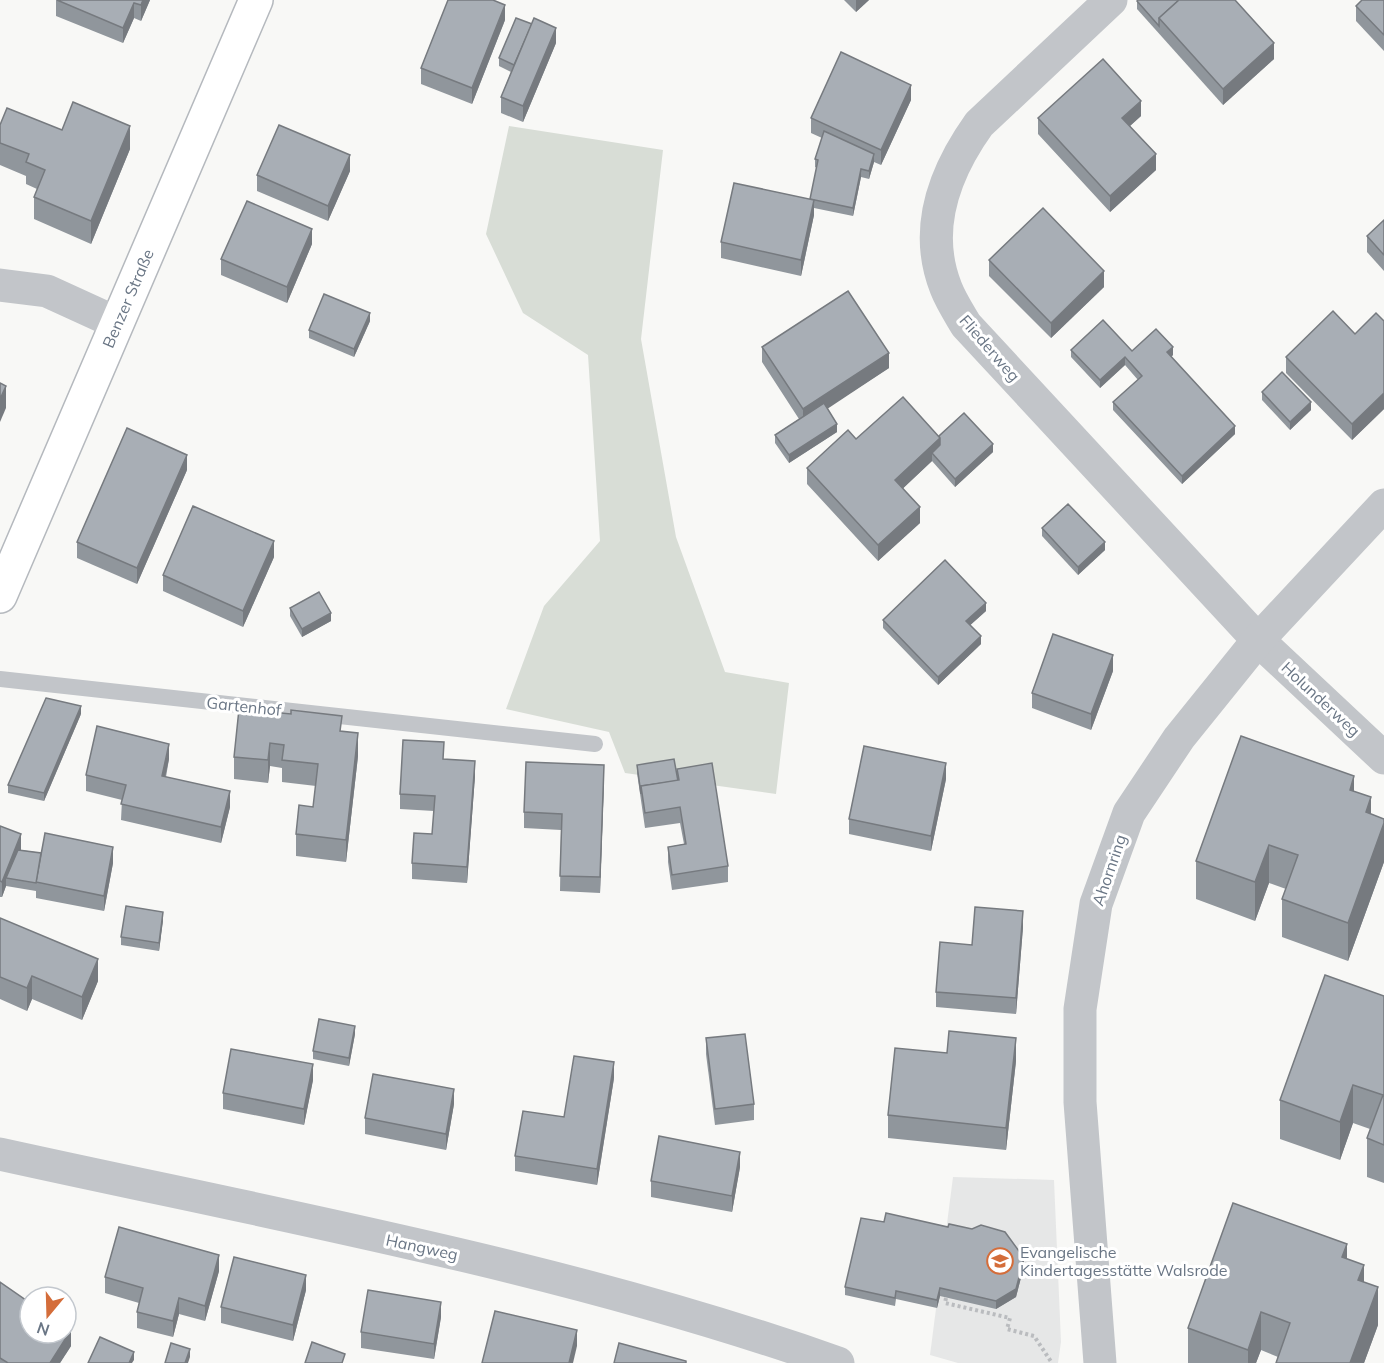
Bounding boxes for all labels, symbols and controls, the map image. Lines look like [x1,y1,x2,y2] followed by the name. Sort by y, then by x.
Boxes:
[98,246,158,351] street label: Benzer Straße
[956,310,1024,386] street label: Fliederweg
[1277,657,1365,741] street label: Holunderweg
[206,692,283,720] street label: Gartenhof
[1087,832,1131,908] street label: Ahornring
[384,1230,460,1264] street label: Hangweg
[1020,1242,1228,1280] place label: Evangelische Kindertagesstätte Walsrode
[985,1246,1015,1276] school or university icon: Evangelische Kindertagesstätte Walsrode
[18,1285,78,1345] north arrow
[34,1318,52,1341] text: N

